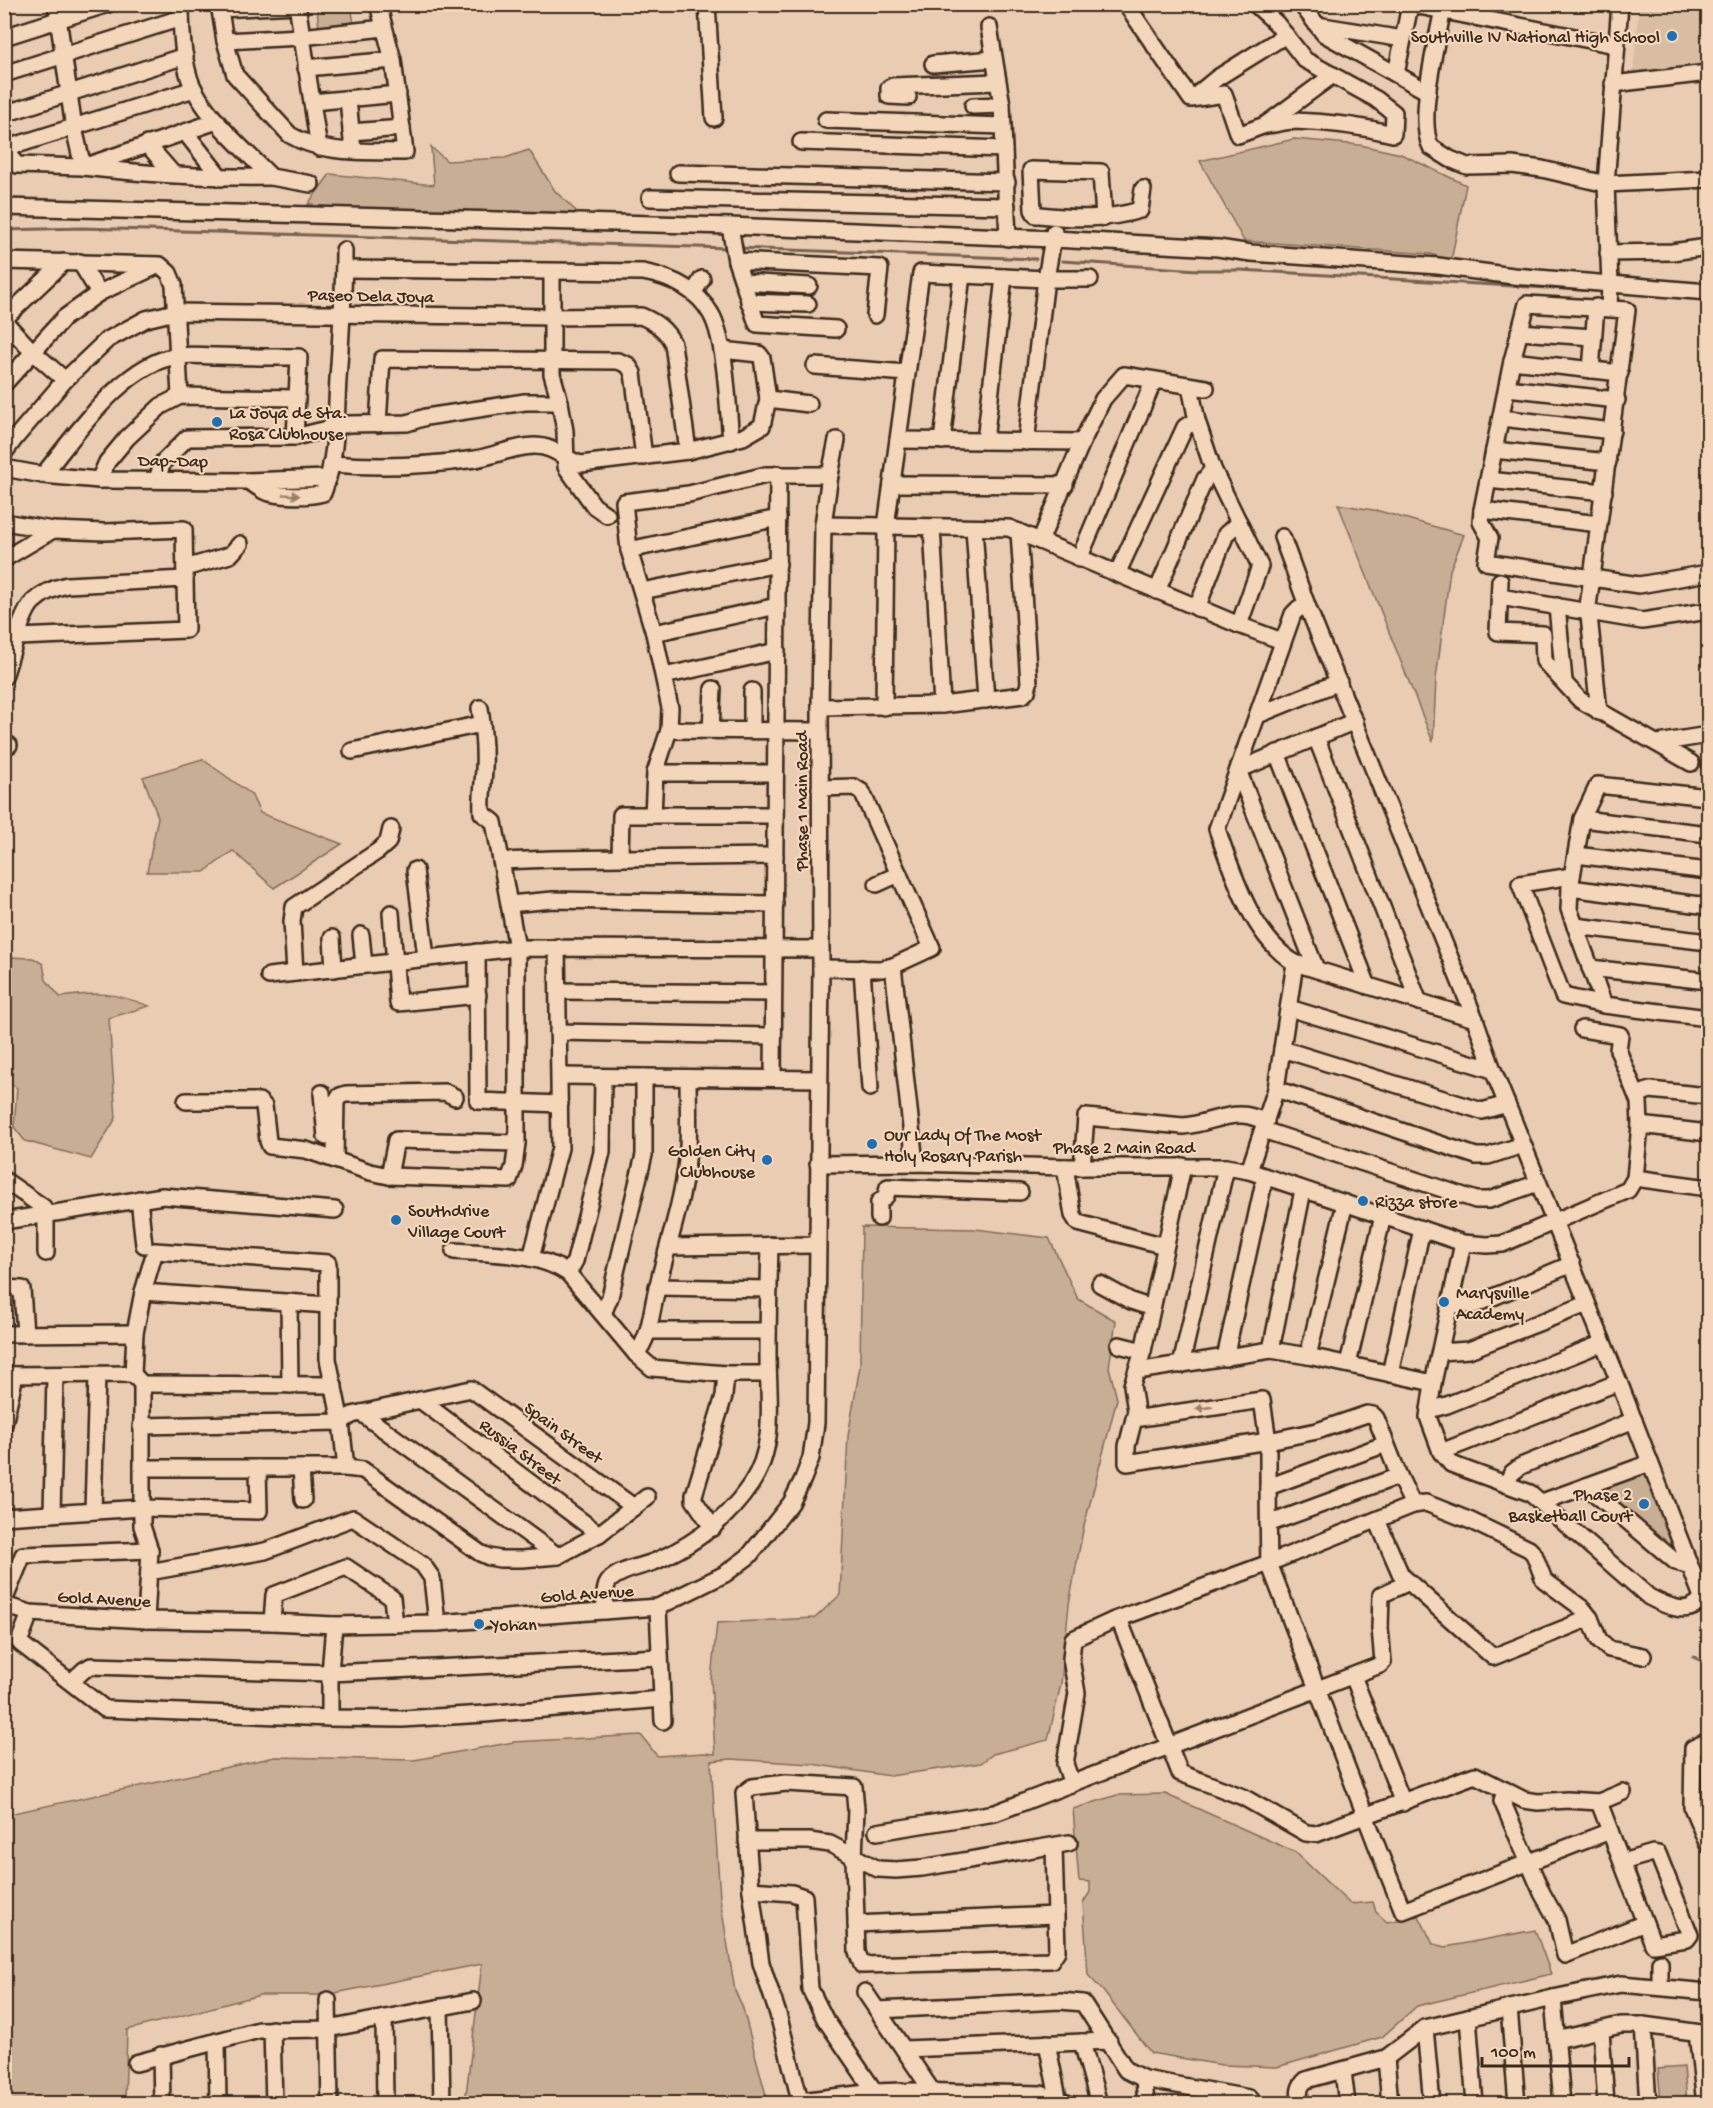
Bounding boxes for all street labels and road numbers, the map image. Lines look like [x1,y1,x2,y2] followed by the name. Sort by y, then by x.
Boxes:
[307,286,435,309] street label: Paseo Dela Joya
[137,451,208,474] street label: Dap~Dap
[793,730,814,872] street label: Phase 1 Main Road
[1052,1139,1196,1160] street label: Phase 2 Main Road
[519,1399,607,1471] street label: Spain Street
[474,1415,566,1492] street label: Russia Street
[540,1582,635,1609] street label: Gold Avenue
[57,1588,152,1613] street label: Gold Avenue

